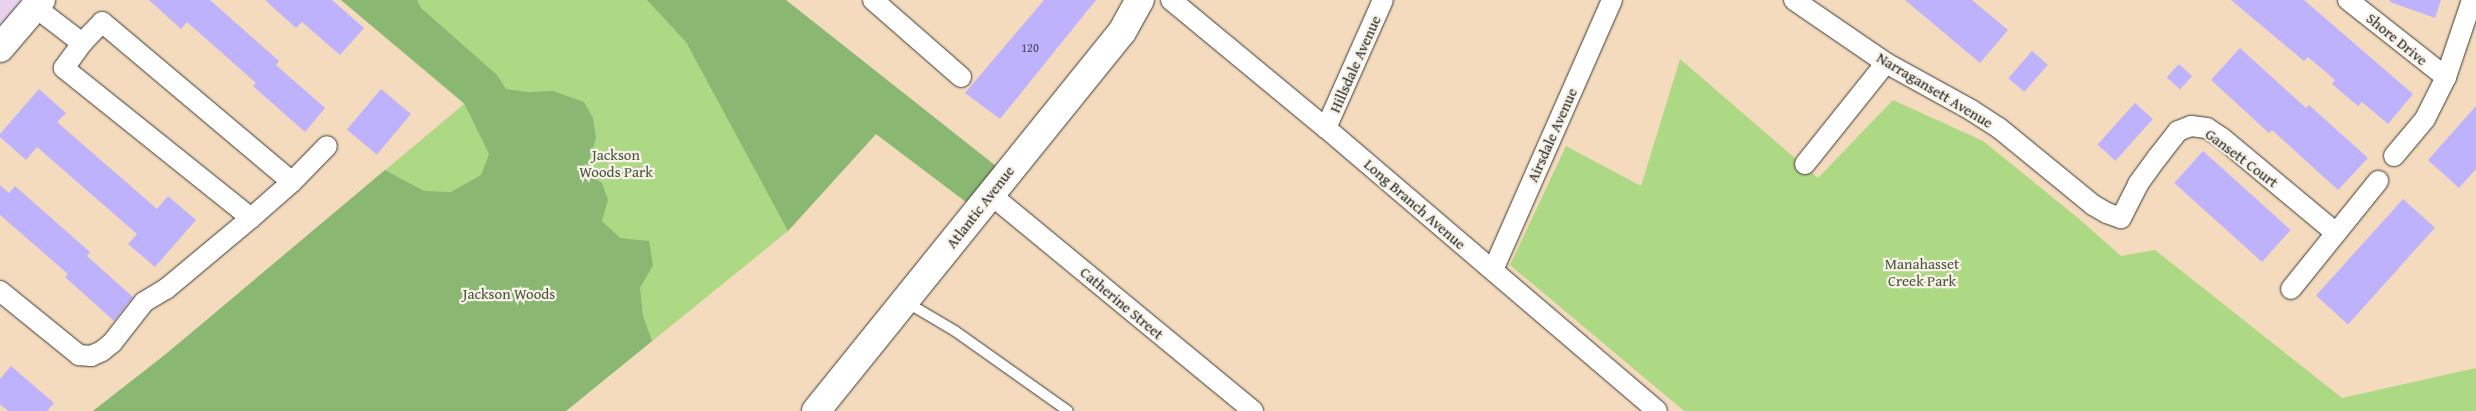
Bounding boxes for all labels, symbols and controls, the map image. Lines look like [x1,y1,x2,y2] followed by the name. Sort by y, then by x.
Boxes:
[2363,9,2431,69] street label: Shore Drive
[1326,13,1384,115] street label: Hillsdale Avenue
[1021,41,1039,55] house number: 120
[1874,48,1996,132] street label: Narragansett Avenue
[1523,85,1581,185] street label: Airsdale Avenue
[2202,125,2282,191] street label: Gansett Court
[579,145,653,180] park label: Jackson Woods Park
[1361,155,1469,253] street label: Long Branch Avenue
[942,162,1018,252] street label: Atlantic Avenue
[1885,254,1959,289] park label: Manahasset Creek Park
[1077,263,1167,343] street label: Catherine Street
[463,285,555,303] park label: Jackson Woods

